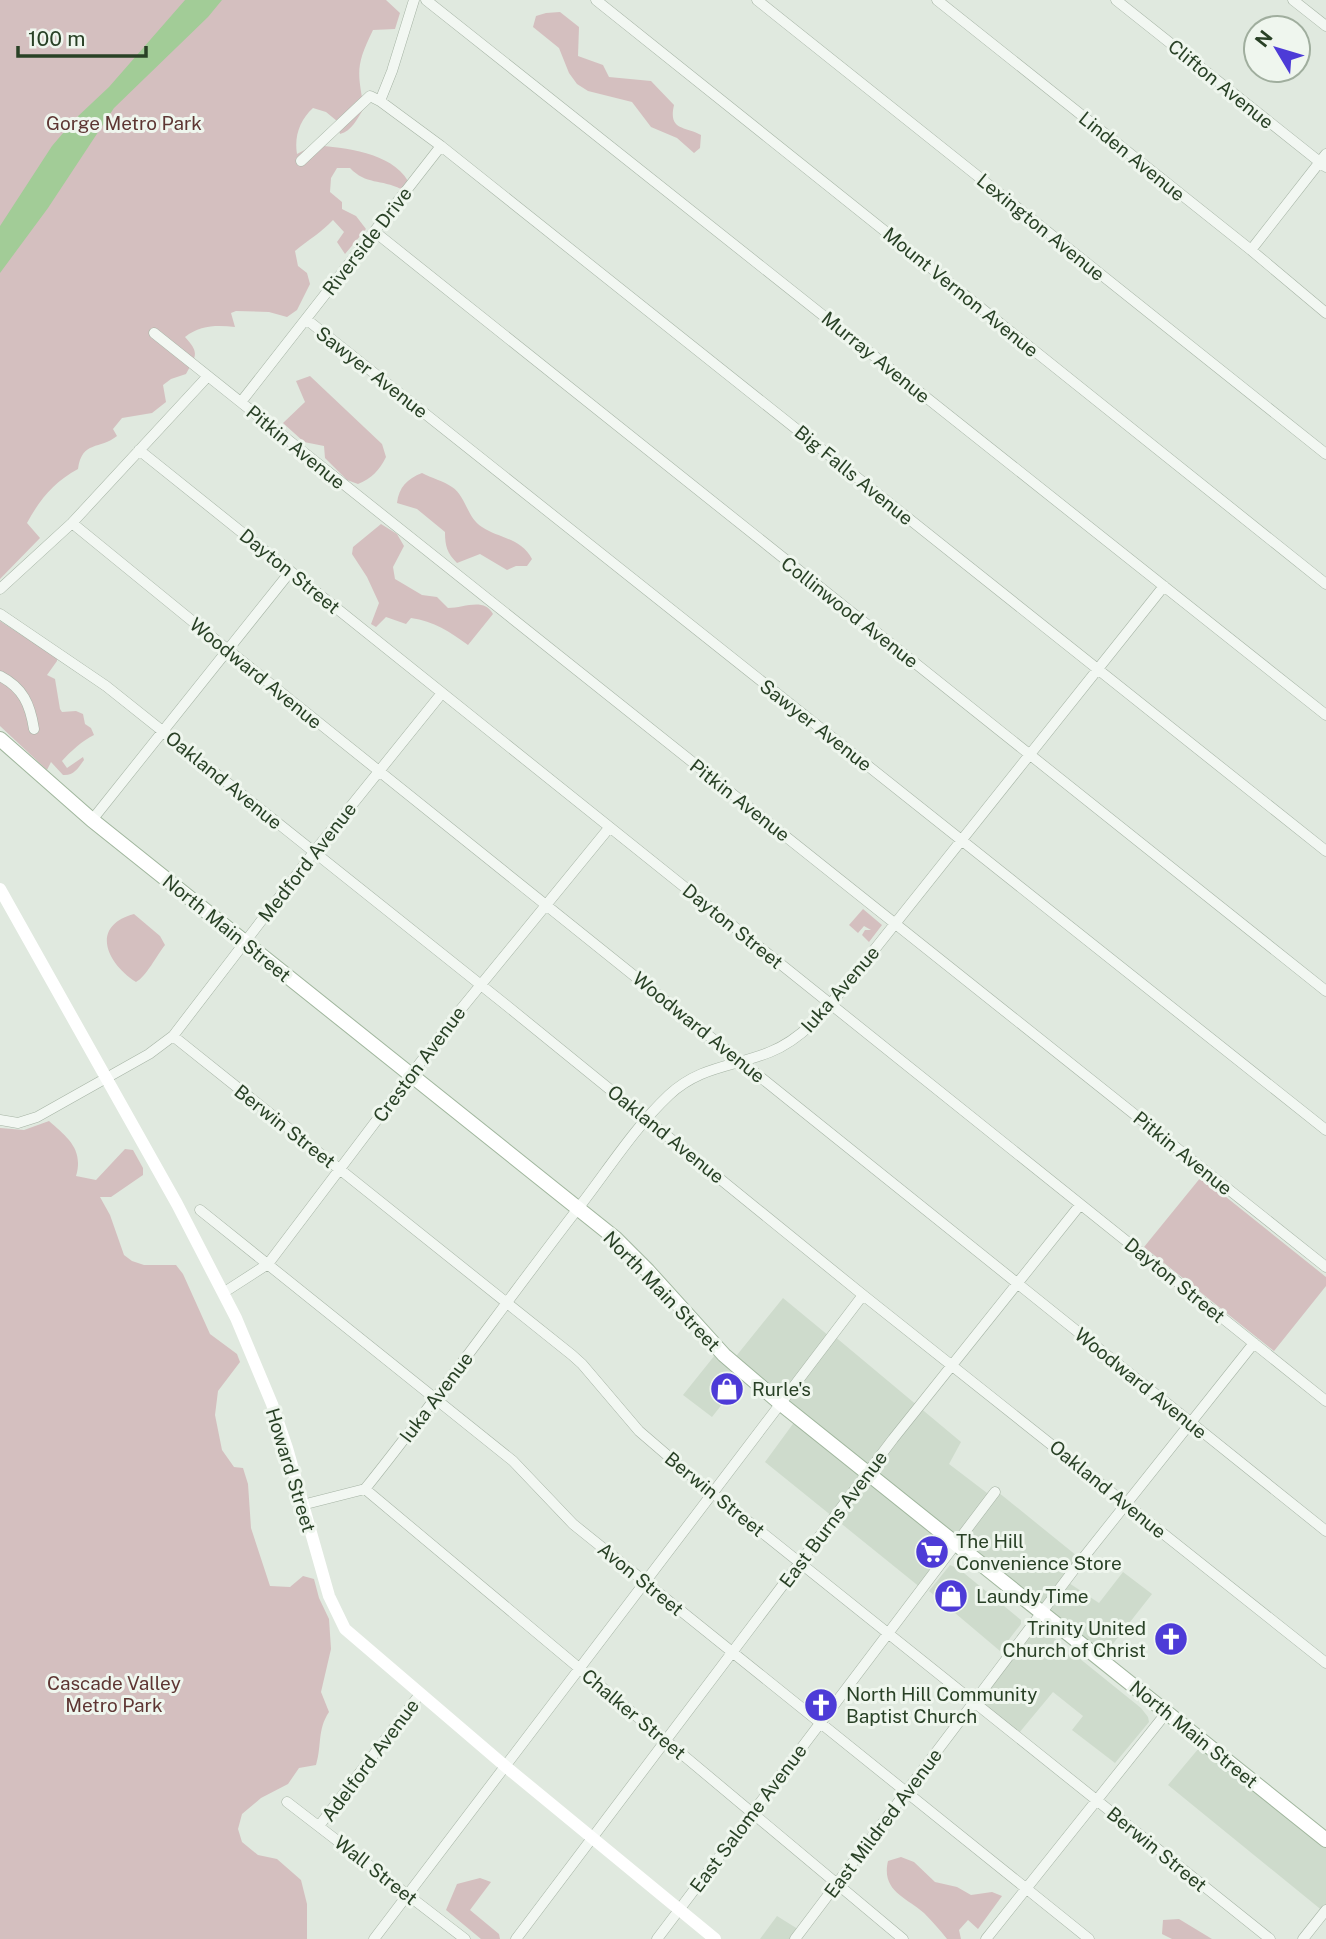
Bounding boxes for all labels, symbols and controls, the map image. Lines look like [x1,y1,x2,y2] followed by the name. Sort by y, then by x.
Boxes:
[18,14,145,58] scale bar
[1242,14,1312,84] north arrow
[28,26,85,51] text: 100 m
[1250,26,1277,51] text: N
[1164,35,1278,133] street label: Clifton Avenue
[1075,107,1189,205] street label: Linden Avenue
[46,112,202,134] park label: Gorge Metro Park
[973,169,1109,285] street label: Lexington Avenue
[318,182,416,300] street label: Riverside Drive
[879,223,1043,361] street label: Mount Vernon Avenue
[818,307,934,407] street label: Murray Avenue
[312,321,432,423] street label: Sawyer Avenue
[242,401,350,493] street label: Pitkin Avenue
[790,421,918,529] street label: Big Falls Avenue
[235,524,345,618] street label: Dayton Street
[777,552,923,672] street label: Collinwood Avenue
[185,613,327,733] street label: Woodward Avenue
[756,674,876,776] street label: Sawyer Avenue
[161,726,287,834] street label: Oakland Avenue
[686,754,794,846] street label: Pitkin Avenue
[254,798,360,926] street label: Medford Avenue
[159,870,295,986] street label: North Main Street
[678,879,788,973] street label: Dayton Street
[796,941,884,1037] street label: Iuka Avenue
[628,967,770,1087] street label: Woodward Avenue
[368,1002,470,1126] street label: Creston Avenue
[230,1080,340,1172] street label: Berwin Street
[603,1080,729,1188] street label: Oakland Avenue
[1129,1107,1237,1199] street label: Pitkin Avenue
[599,1226,725,1356] street label: North Main Street
[1120,1233,1230,1327] street label: Dayton Street
[1070,1323,1212,1443] street label: Woodward Avenue
[395,1348,477,1446] street label: Iuka Avenue
[708,1370,746,1408] shop icon: Rurle's
[752,1378,811,1400] place label: Rurle's
[262,1405,320,1535] street label: Howard Street
[1045,1435,1171,1543] street label: Oakland Avenue
[775,1446,891,1592] street label: East Burns Avenue
[661,1447,769,1541] street label: Berwin Street
[956,1530,1122,1574] place label: The Hill Convenience Store
[913,1533,951,1571] supermarket icon: The Hill Convenience Store
[594,1538,688,1620] street label: Avon Street
[932,1577,970,1615] shop icon: Laundy Time
[976,1585,1089,1607] place label: Laundy Time
[1003,1617,1146,1661] place label: Trinity United Church of Christ
[1152,1620,1190,1658] church icon: Trinity United Church of Christ
[578,1664,690,1764] street label: Chalker Street
[47,1672,181,1716] park label: Cascade Valley Metro Park
[1126,1676,1262,1792] street label: North Main Street
[846,1683,1037,1727] place label: North Hill Community Baptist Church
[802,1686,840,1724] church icon: North Hill Community Baptist Church
[317,1695,423,1825] street label: Adelford Avenue
[685,1740,811,1896] street label: East Salome Avenue
[820,1744,946,1902] street label: East Mildred Avenue
[1103,1802,1211,1896] street label: Berwin Street
[330,1831,422,1909] street label: Wall Street

